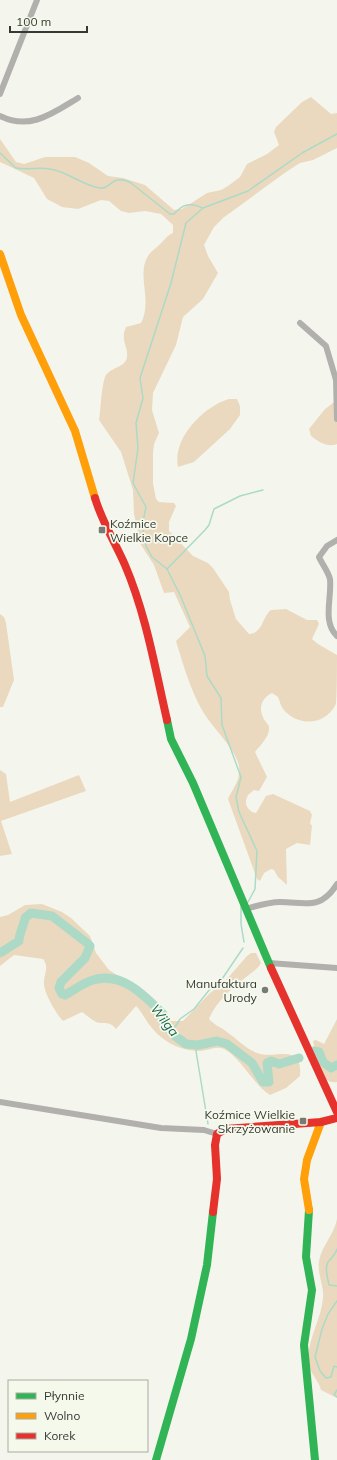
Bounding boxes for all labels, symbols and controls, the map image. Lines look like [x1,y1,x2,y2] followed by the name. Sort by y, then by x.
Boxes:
[10,8,87,34] scale bar
[16,14,51,29] text: 100 m
[110,516,188,545] place label: Koźmice Wielkie Kopce
[97,525,107,535] marker: Koźmice Wielkie Kopce
[186,976,258,1005] place label: Manufaktura Urody
[260,985,270,995] marker: Manufaktura Urody
[148,1001,183,1039] water label: Wilga
[205,1107,295,1136] place label: Koźmice Wielkie Skrzyżowanie
[298,1116,308,1126] marker: Koźmice Wielkie Skrzyżowanie
[8,1380,148,1452] legend
[44,1388,85,1403] text: Płynnie
[44,1408,80,1423] text: Wolno
[44,1428,76,1443] text: Korek

